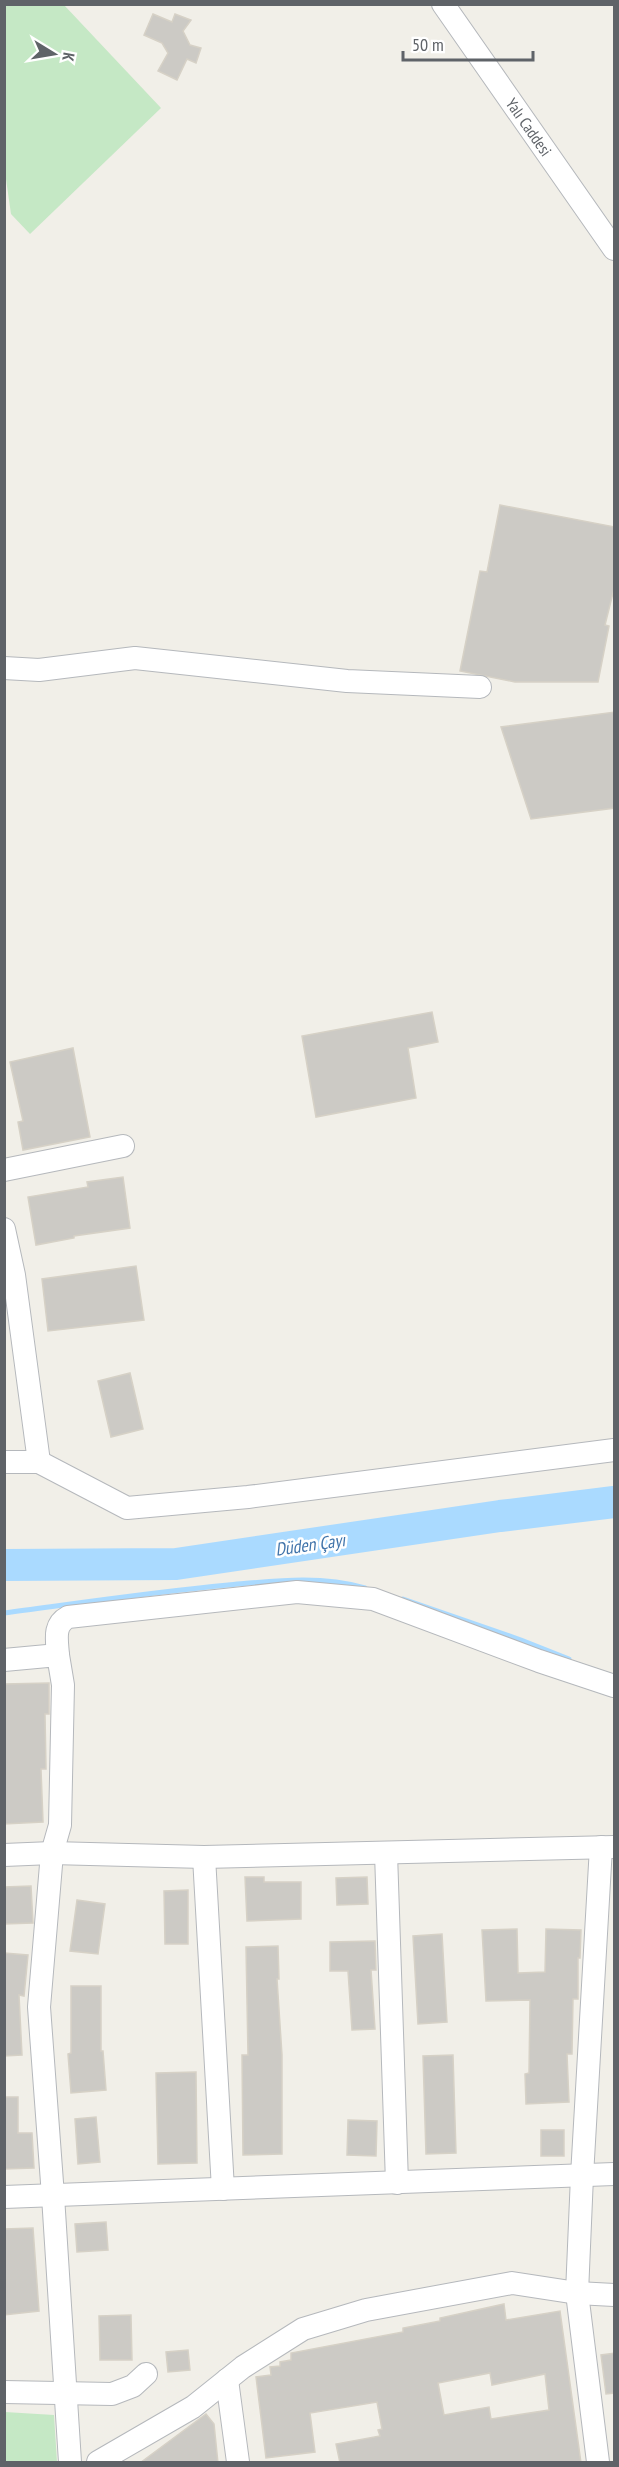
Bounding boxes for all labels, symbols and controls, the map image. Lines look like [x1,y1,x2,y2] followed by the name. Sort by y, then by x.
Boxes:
[24,24,84,84] north arrow
[403,24,534,62] scale bar
[412,33,444,56] text: 50 m
[58,51,79,64] text: K
[502,94,556,160] street label: Yalı Caddesi
[274,1528,347,1561] water label: Düden Çayı

